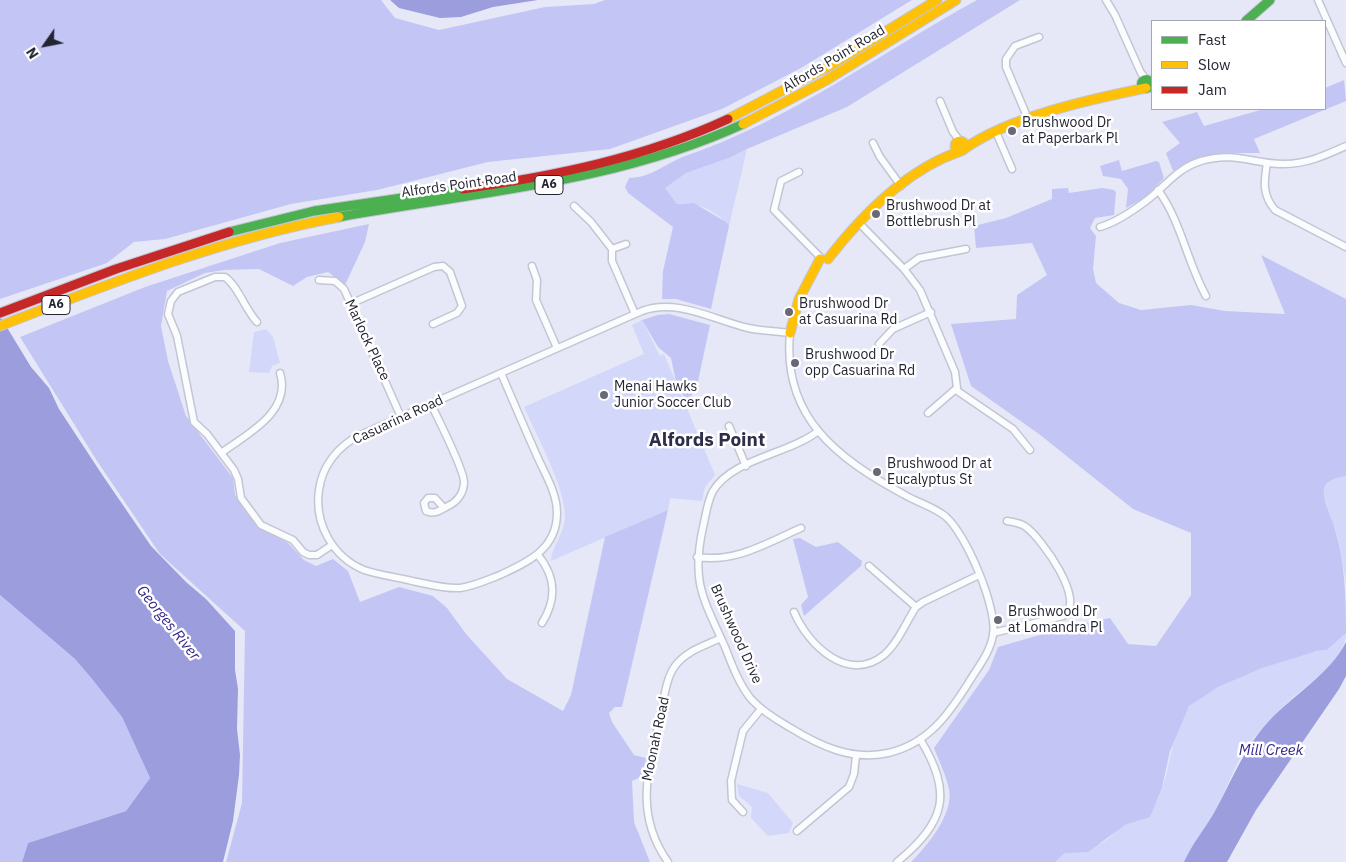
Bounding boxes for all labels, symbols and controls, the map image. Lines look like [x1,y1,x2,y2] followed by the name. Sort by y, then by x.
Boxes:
[20,20,70,70] north arrow
[1151,20,1326,110] legend
[780,22,888,96] street label: Alfords Point Road
[1198,30,1226,49] text: Fast
[22,44,43,62] text: N
[1198,55,1231,74] text: Slow
[1198,80,1227,99] text: Jam
[1022,115,1118,148] place label: Brushwood Dr at Paperbark Pl
[1006,125,1018,137] marker: Brushwood Dr at Paperbark Pl
[400,169,518,201] street label: Alfords Point Road
[535,176,563,194] road number: A6
[886,198,991,230] place label: Brushwood Dr at Bottlebrush Pl
[870,208,882,220] marker: Brushwood Dr at Bottlebrush Pl
[42,296,70,314] road number: A6
[799,296,897,328] place label: Brushwood Dr at Casuarina Rd
[341,297,393,383] street label: Marlock Place
[783,306,795,318] marker: Brushwood Dr at Casuarina Rd
[805,347,915,380] place label: Brushwood Dr opp Casuarina Rd
[789,357,801,369] marker: Brushwood Dr opp Casuarina Rd
[614,379,731,412] place label: Menai Hawks Junior Soccer Club
[598,389,610,401] marker: Menai Hawks Junior Soccer Club
[350,392,446,448] street label: Casuarina Road
[649,430,765,452] district label: Alfords Point
[887,456,992,488] place label: Brushwood Dr at Eucalyptus St
[871,466,883,478] marker: Brushwood Dr at Eucalyptus St
[133,582,203,664] water label: Georges River
[707,582,765,686] street label: Brushwood Drive
[1008,604,1102,636] place label: Brushwood Dr at Lomandra Pl
[992,614,1004,626] marker: Brushwood Dr at Lomandra Pl
[639,695,673,783] street label: Moonah Road
[1239,742,1303,760] water label: Mill Creek

